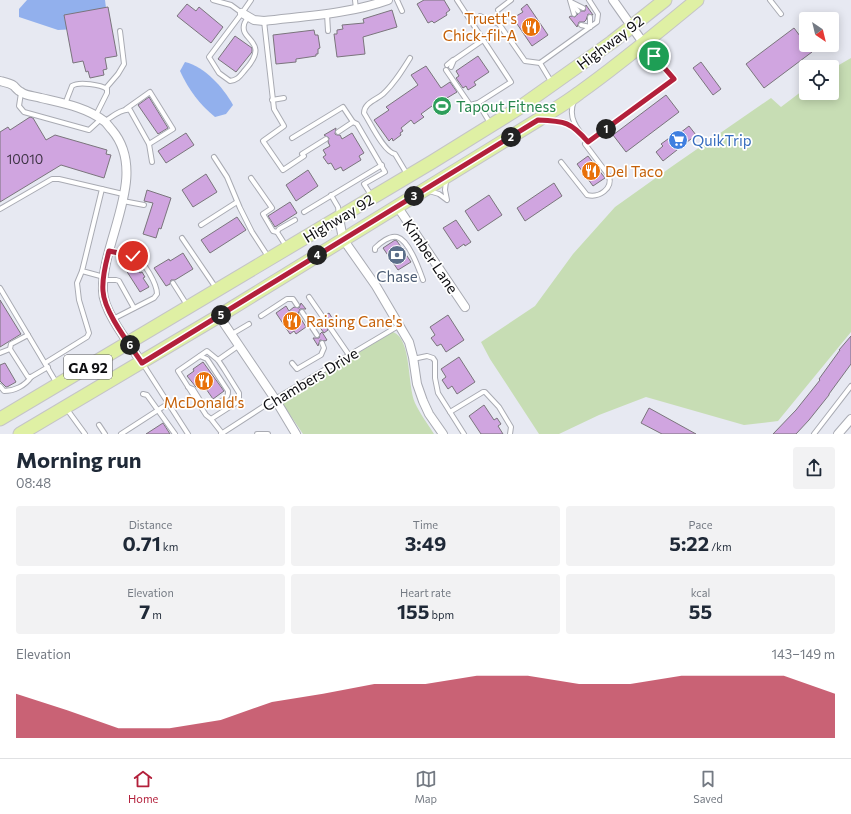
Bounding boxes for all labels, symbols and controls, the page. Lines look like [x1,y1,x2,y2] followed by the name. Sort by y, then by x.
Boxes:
[443,9,517,44] place label: Truett's Chick-fil-A
[573,11,647,73] street label: Highway 92
[799,12,839,52] north arrow
[799,12,839,100] map controls
[520,16,542,38] restaurant icon: Truett's Chick-fil-A
[637,39,671,73] pin
[643,45,665,67] icon: arrive
[799,60,839,100] button: locate
[431,95,453,117] sports icon: Tapout Fitness
[456,97,556,115] place label: Tapout Fitness
[596,119,616,139] pin: 1
[604,122,608,135] text: 1
[501,127,521,147] pin: 2
[667,129,689,151] supermarket icon: QuikTrip
[508,130,514,143] text: 2
[692,131,752,149] place label: QuikTrip
[7,151,43,167] house number: 10010
[580,160,602,182] restaurant icon: Del Taco
[605,162,663,180] place label: Del Taco
[404,186,424,206] pin: 3
[411,189,417,202] text: 3
[299,190,377,246] street label: Highway 92
[400,215,462,297] street label: Kimber Lane
[116,239,150,273] pin
[386,244,408,266] bank icon: Chase
[122,245,144,267] icon: check
[307,245,327,265] pin: 4
[314,248,320,261] text: 4
[376,267,418,285] place label: Chase
[211,305,231,325] pin: 5
[218,308,224,321] text: 5
[281,310,303,332] restaurant icon: Raising Cane's
[306,312,403,330] place label: Raising Cane's
[120,335,140,355] pin: 6
[127,338,133,351] text: 6
[259,343,361,415] street label: Chambers Drive
[64,355,112,379] road number: GA 92
[193,370,215,392] restaurant icon: McDonald's
[164,393,244,411] place label: McDonald's
[16,446,142,473] text: Morning run
[793,447,835,489] button: share
[16,475,51,491] text: 08:48
[129,518,172,531] text: Distance
[413,518,438,531] text: Time
[689,518,712,531] text: Pace
[123,531,161,555] text: 0.71
[405,531,446,555] text: 3:49
[669,531,709,555] text: 5:22
[161,540,178,553] text: km
[709,540,732,553] text: /km
[127,586,174,599] text: Elevation
[400,586,451,599] text: Heart rate
[691,586,710,599] text: kcal
[139,599,150,623] text: 7
[397,599,429,623] text: 155
[689,599,712,623] text: 55
[150,608,162,621] text: m
[429,608,454,621] text: bpm
[16,646,71,662] text: Elevation
[771,646,835,662] text: 143–149 m
[128,768,158,805] tab: Home
[414,768,437,805] tab: Map
[693,768,723,805] tab: Saved

